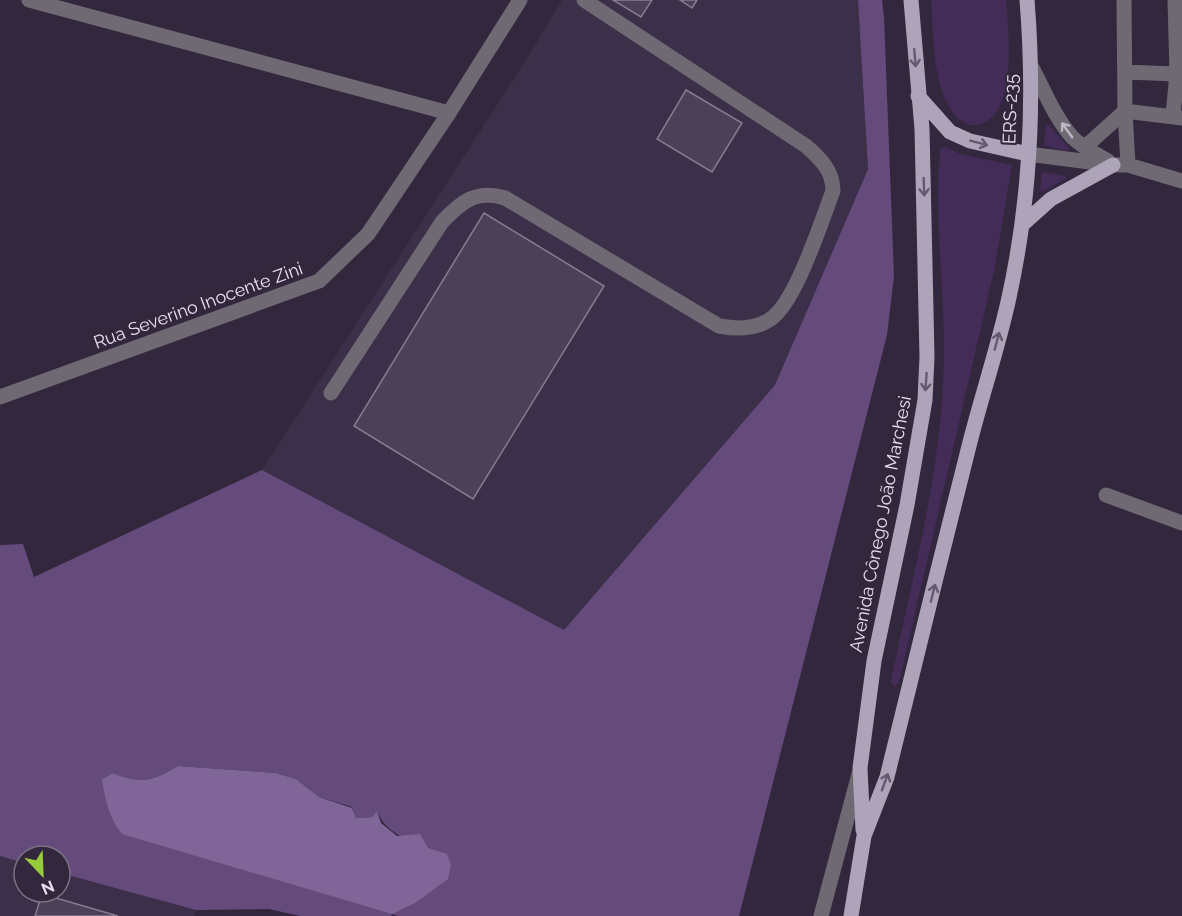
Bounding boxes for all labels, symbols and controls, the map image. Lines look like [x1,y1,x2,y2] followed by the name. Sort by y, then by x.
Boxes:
[910,48,921,68] one-way arrow
[998,73,1022,144] street label: ERS-235
[1061,122,1073,138] one-way arrow
[969,138,988,150] one-way arrow
[918,177,930,197] one-way arrow
[91,257,305,353] street label: Rua Severino Inocente Zini
[992,332,1004,351] one-way arrow
[920,372,931,391] one-way arrow
[845,394,915,654] street label: Avenida Cônego João Marchesi
[927,583,939,602] one-way arrow
[880,773,891,791] one-way arrow
[12,844,72,904] north arrow
[38,876,57,898] text: N

